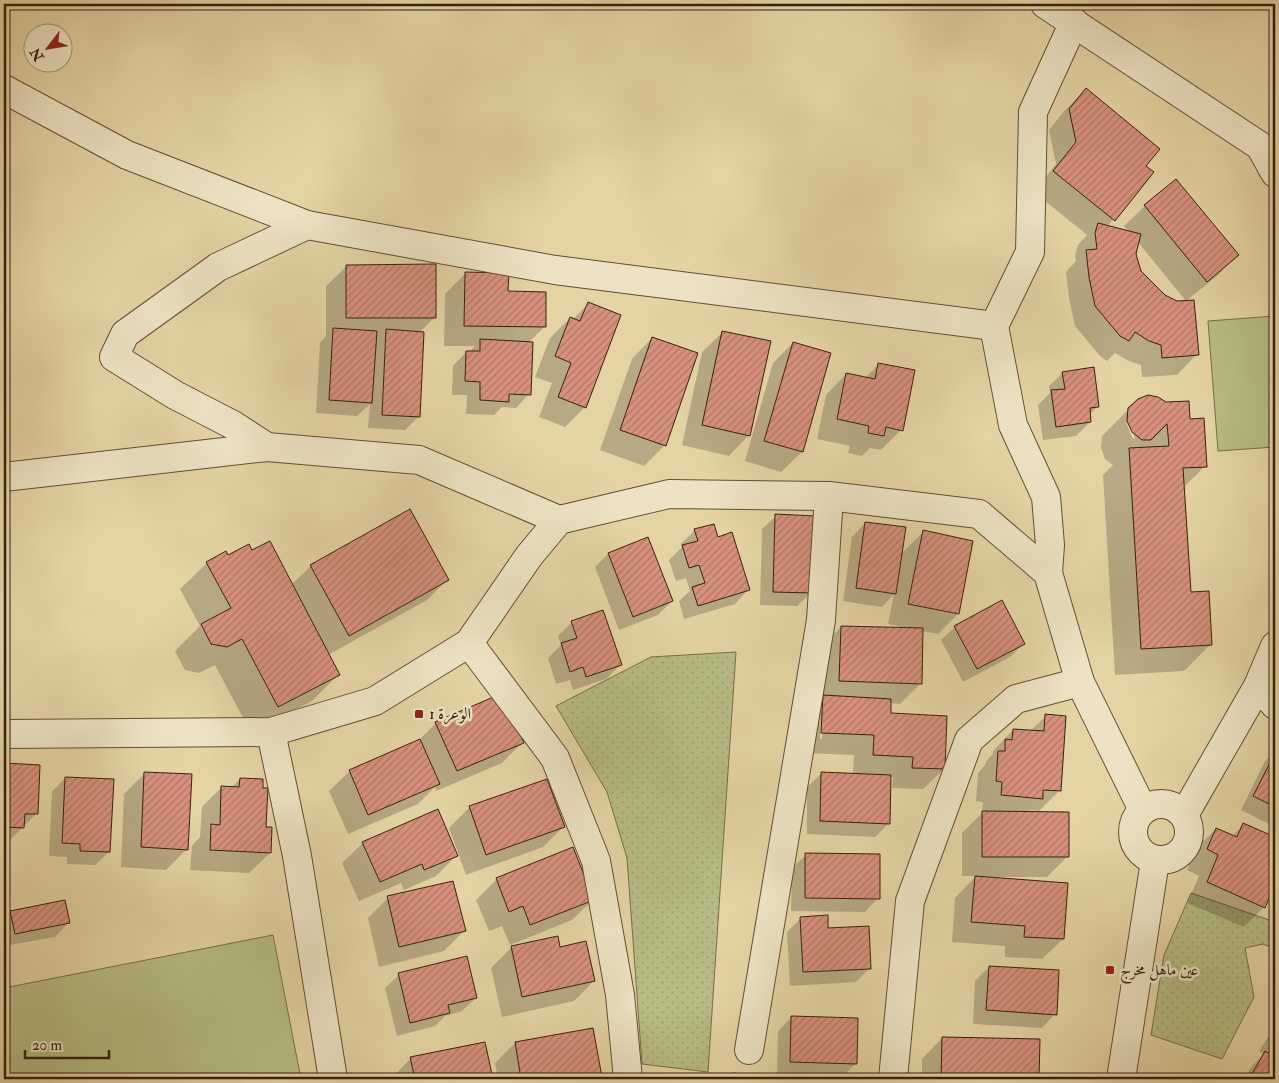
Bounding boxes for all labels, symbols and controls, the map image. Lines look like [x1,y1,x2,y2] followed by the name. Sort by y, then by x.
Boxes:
[22,22,72,72] north arrow
[27,44,48,65] text: N
[429,704,471,725] place label: الوعرة 1
[413,708,425,720] marker: الوعرة 1
[1120,960,1198,984] place label: عين ماهل مخرج
[1104,964,1116,976] marker: عين ماهل مخرج
[25,1028,109,1060] scale bar
[32,1036,62,1055] text: 20 m

